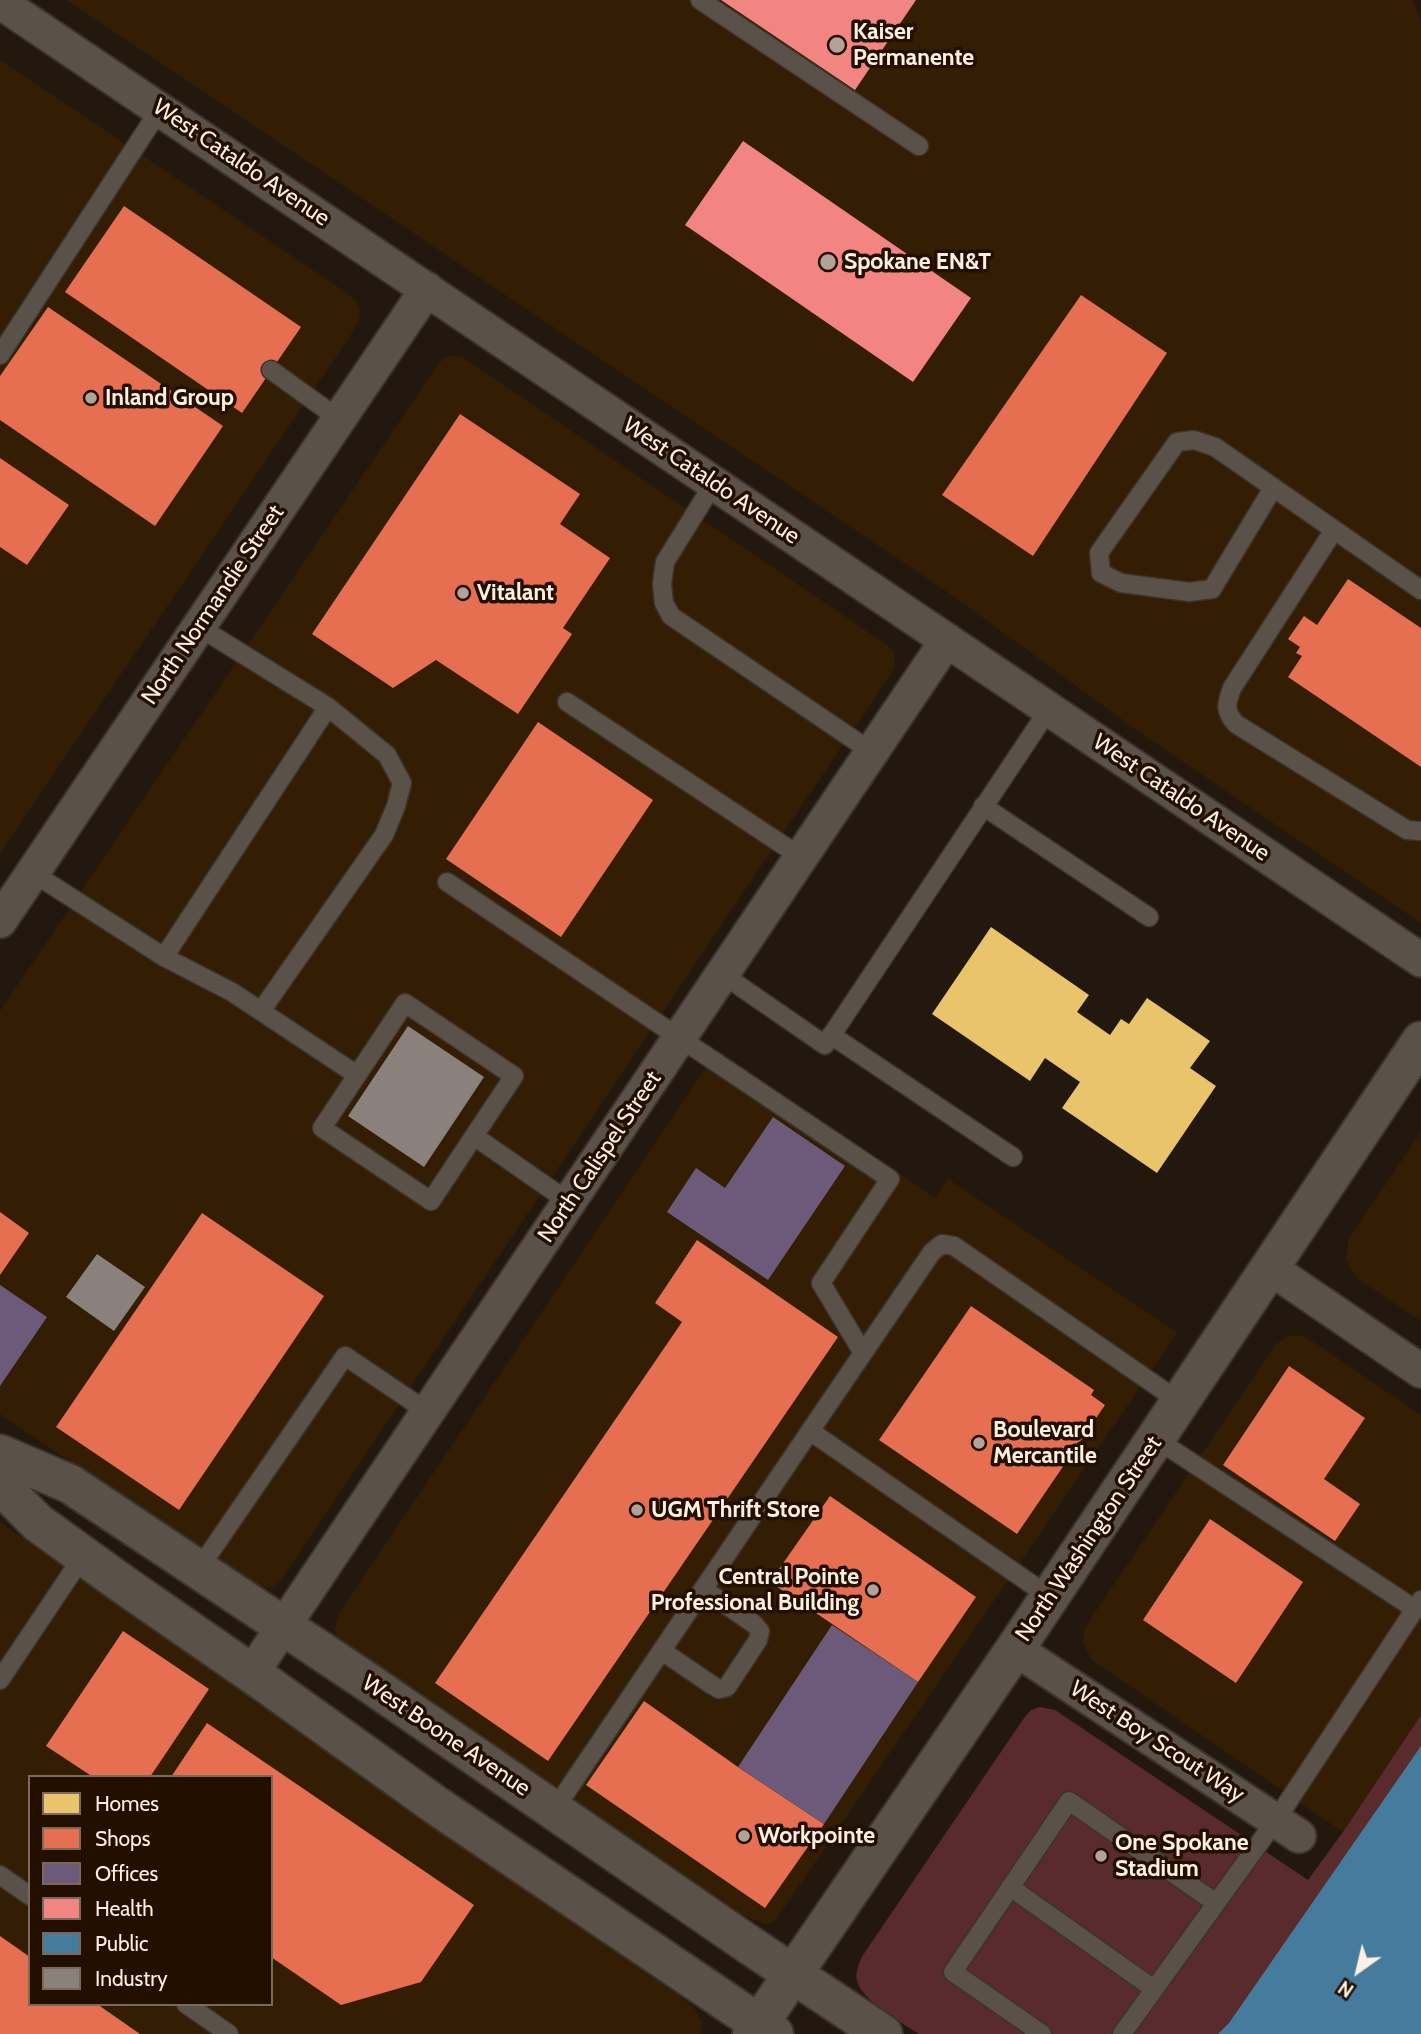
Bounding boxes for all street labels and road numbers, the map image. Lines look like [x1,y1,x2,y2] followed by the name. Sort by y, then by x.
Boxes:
[147,93,335,233] street label: West Cataldo Avenue
[617,411,805,551] street label: West Cataldo Avenue
[136,500,290,710] street label: North Normandie Street
[1087,728,1275,868] street label: West Cataldo Avenue
[532,1066,668,1248] street label: North Calispel Street
[1010,1431,1168,1647] street label: North Washington Street
[357,1670,535,1802] street label: West Boone Avenue
[1065,1675,1249,1809] street label: West Boy Scout Way

